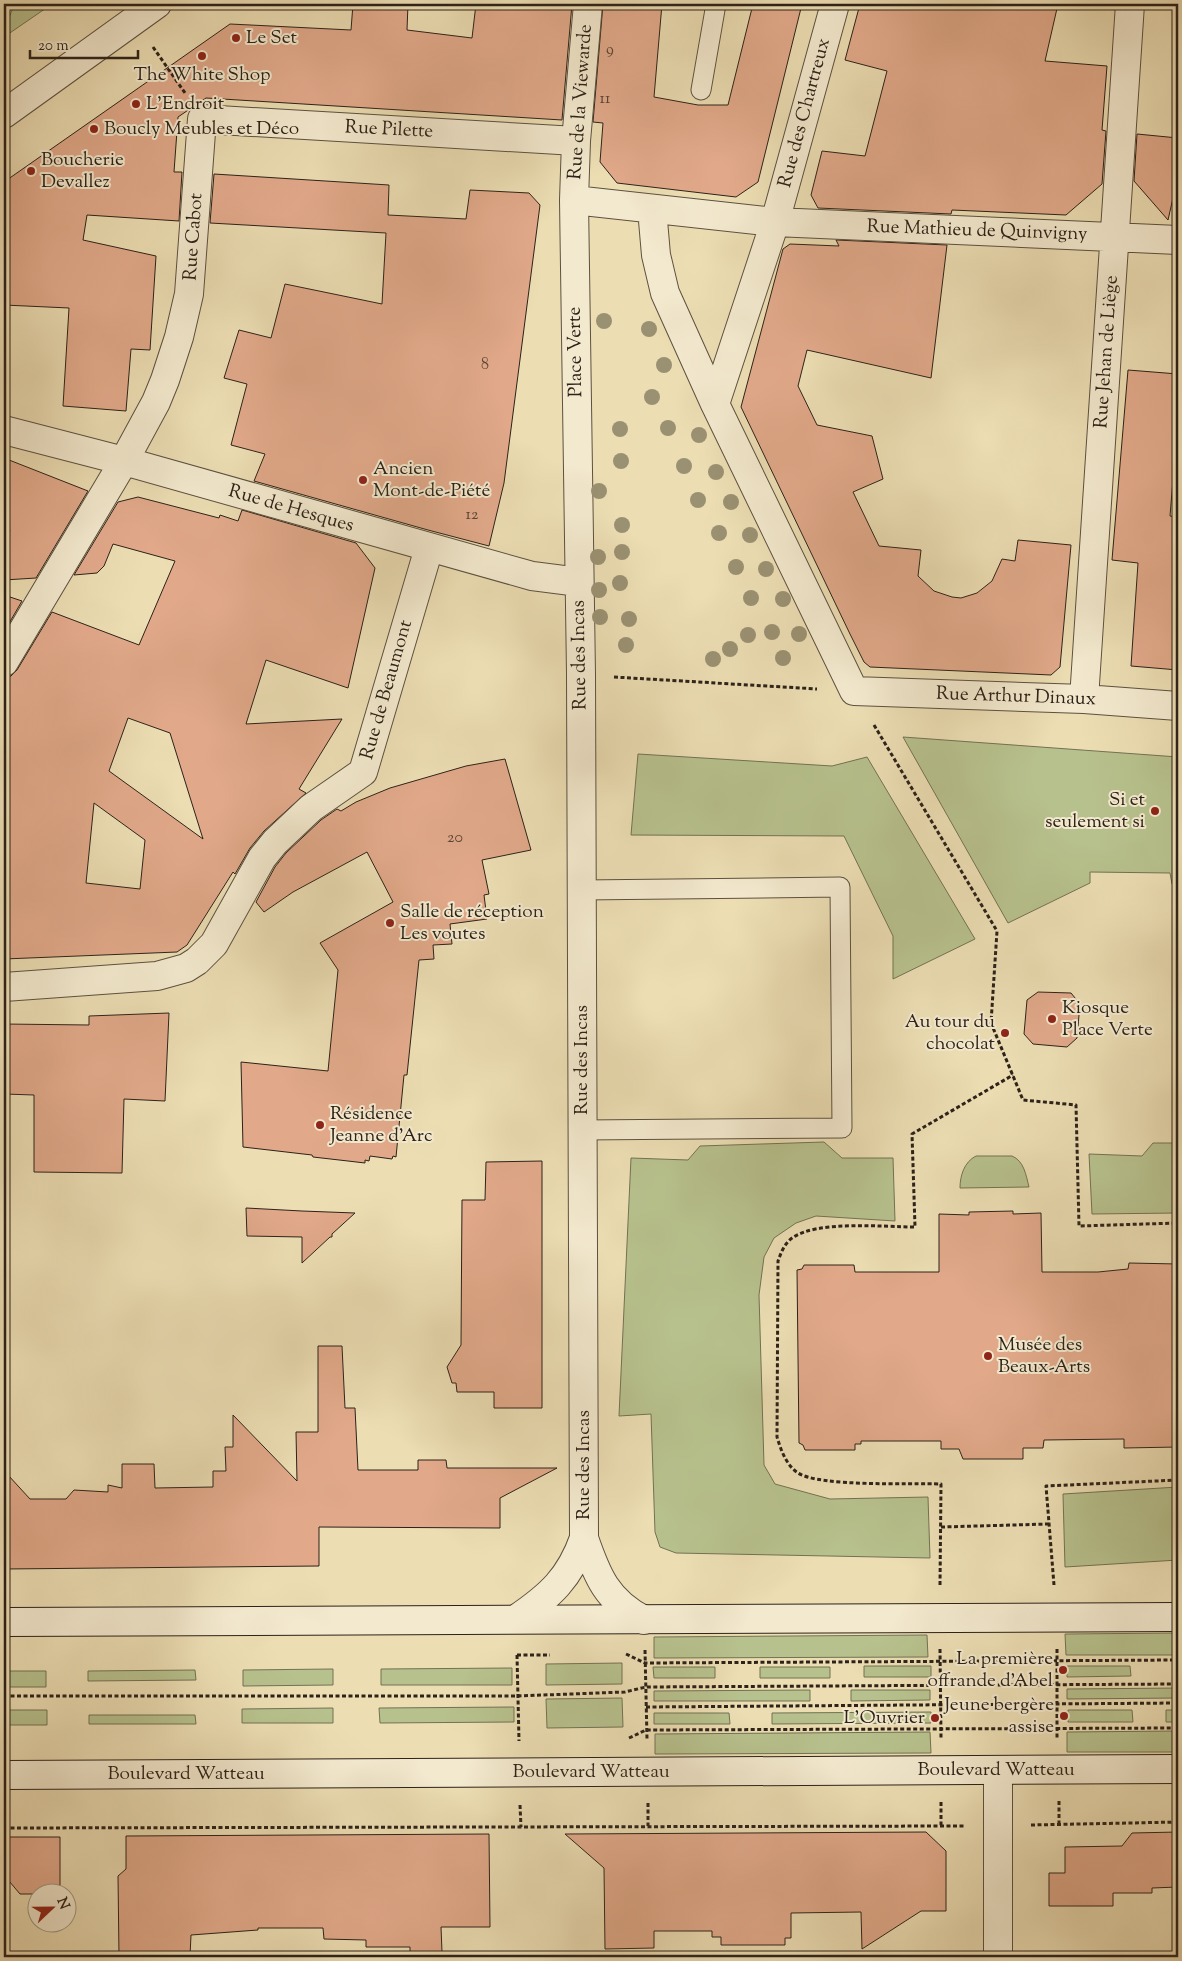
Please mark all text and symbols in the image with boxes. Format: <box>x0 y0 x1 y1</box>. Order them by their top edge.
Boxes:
street label: Rue de la Viewarde <box>562 23 600 181</box>
place label: Le Set <box>246 25 297 52</box>
scale bar <box>30 28 138 60</box>
marker: Le Set <box>230 32 242 44</box>
street label: Rue des Chartreux <box>772 35 838 191</box>
text: 20 m <box>38 36 69 57</box>
house number: 9 <box>606 39 614 62</box>
marker: The White Shop <box>196 50 208 62</box>
place label: The White Shop <box>133 62 271 89</box>
house number: 11 <box>600 88 611 111</box>
place label: L'Endroit <box>146 91 225 118</box>
marker: L'Endroit <box>130 98 142 110</box>
street label: Rue Pilette <box>344 114 434 146</box>
place label: Boucly Meubles et Déco <box>104 116 299 143</box>
marker: Boucly Meubles et Déco <box>88 123 100 135</box>
place label: Boucherie Devallez <box>41 147 124 196</box>
marker: Boucherie Devallez <box>25 165 37 177</box>
street label: Rue Cabot <box>177 192 211 282</box>
street label: Rue Mathieu de Quinvigny <box>866 214 1088 248</box>
street label: Rue Jehan de Liège <box>1088 274 1126 429</box>
street label: Place Verte <box>562 306 590 398</box>
house number: 8 <box>481 354 489 377</box>
place label: Ancien Mont-de-Piété <box>373 456 490 505</box>
marker: Ancien Mont-de-Piété <box>357 474 369 486</box>
street label: Rue de Hesques <box>225 478 357 540</box>
house number: 12 <box>466 504 479 527</box>
street label: Rue des Incas <box>566 600 594 710</box>
street label: Rue de Beaumont <box>354 617 420 763</box>
street label: Rue Arthur Dinaux <box>935 681 1097 713</box>
place label: Si et seulement si <box>1045 787 1145 836</box>
marker: Si et seulement si <box>1149 805 1161 817</box>
house number: 20 <box>447 827 463 850</box>
place label: Salle de réception Les voutes <box>400 899 544 948</box>
marker: Salle de réception Les voutes <box>384 917 396 929</box>
place label: Kiosque Place Verte <box>1062 995 1153 1044</box>
street label: Rue des Incas <box>569 1005 596 1115</box>
place label: Au tour du chocolat <box>905 1009 995 1058</box>
marker: Kiosque Place Verte <box>1046 1013 1058 1025</box>
marker: Au tour du chocolat <box>999 1027 1011 1039</box>
place label: Résidence Jeanne d'Arc <box>329 1101 433 1150</box>
marker: Résidence Jeanne d'Arc <box>314 1119 326 1131</box>
place label: Musée des Beaux-Arts <box>998 1332 1090 1381</box>
marker: Musée des Beaux-Arts <box>982 1350 994 1362</box>
street label: Rue des Incas <box>571 1410 598 1520</box>
place label: La première offrande d'Abel <box>928 1646 1053 1695</box>
marker: La première offrande d'Abel <box>1057 1664 1069 1676</box>
place label: Jeune bergère assise <box>943 1692 1054 1741</box>
place label: L'Ouvrier <box>844 1705 925 1732</box>
marker: Jeune bergère assise <box>1058 1710 1070 1722</box>
marker: L'Ouvrier <box>929 1712 941 1724</box>
street label: Boulevard Watteau <box>917 1757 1075 1784</box>
street label: Boulevard Watteau <box>512 1759 670 1786</box>
street label: Boulevard Watteau <box>107 1761 265 1788</box>
north arrow <box>28 1884 78 1934</box>
text: N <box>51 1895 74 1913</box>

